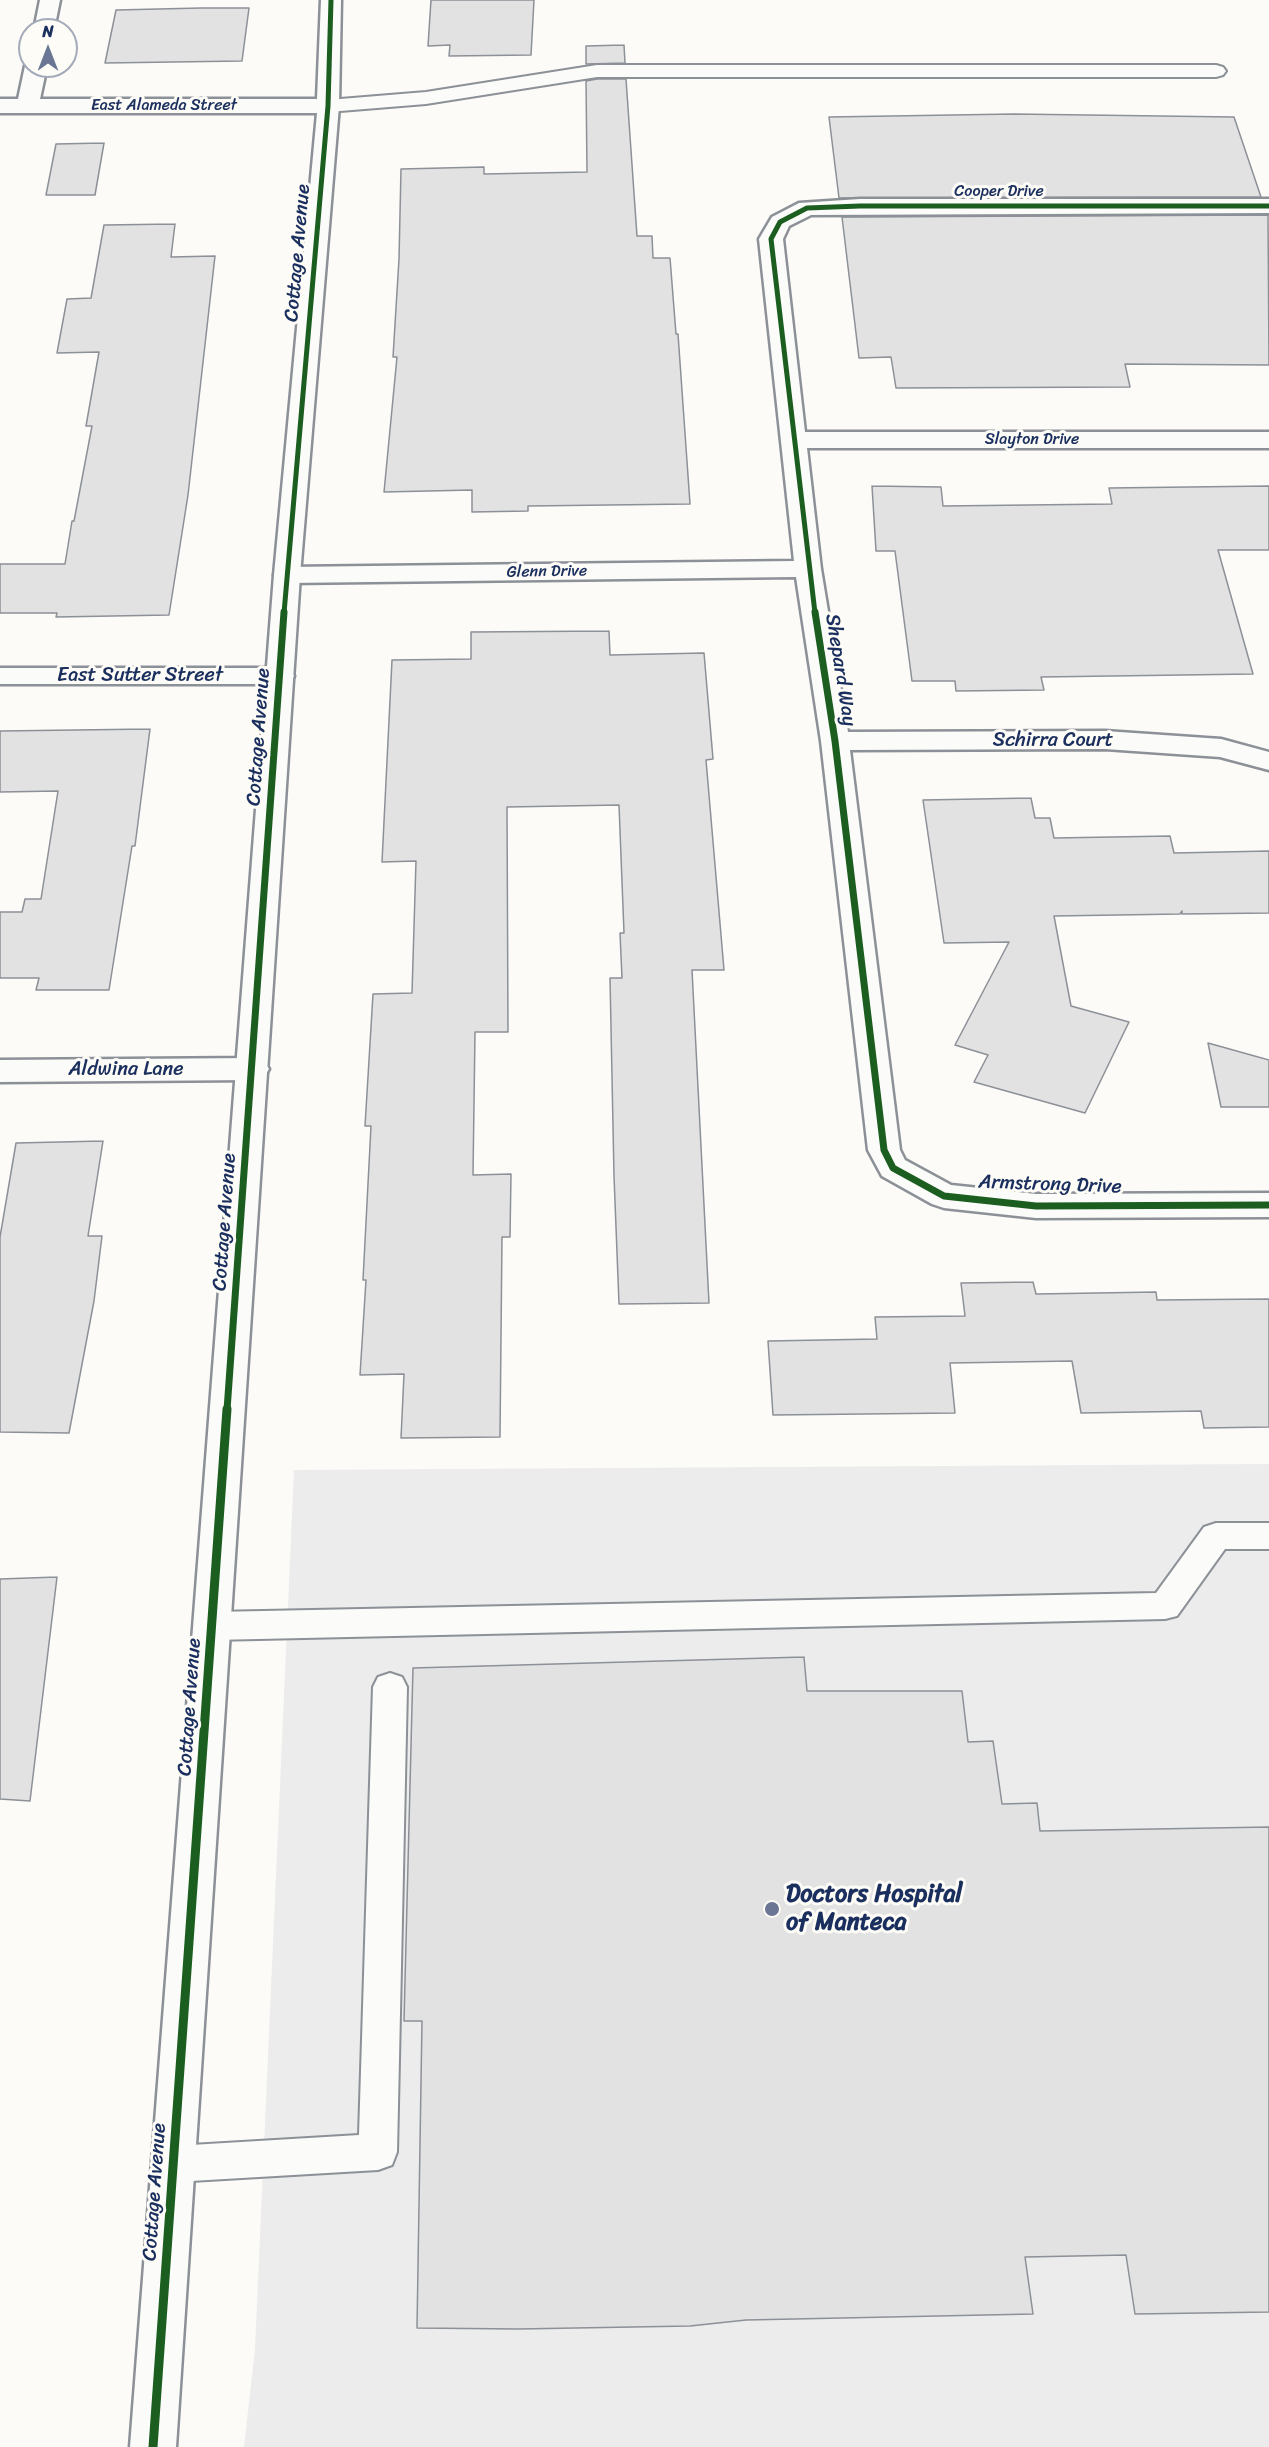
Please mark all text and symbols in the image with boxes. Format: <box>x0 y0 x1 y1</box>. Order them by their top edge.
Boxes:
text: N <box>42 17 54 46</box>
north arrow <box>18 18 78 78</box>
street label: East Alameda Street <box>91 96 237 116</box>
street label: Cooper Drive <box>954 182 1044 202</box>
street label: Cottage Avenue <box>280 183 316 323</box>
street label: Slayton Drive <box>985 430 1079 450</box>
street label: Glenn Drive <box>507 562 587 582</box>
street label: Shepard Way <box>819 612 861 728</box>
street label: East Sutter Street <box>57 664 223 688</box>
street label: Cottage Avenue <box>242 667 276 807</box>
street label: Schirra Court <box>993 729 1113 753</box>
street label: Aldwina Lane <box>68 1058 184 1082</box>
street label: Cottage Avenue <box>208 1152 242 1292</box>
street label: Armstrong Drive <box>978 1171 1122 1199</box>
street label: Cottage Avenue <box>173 1637 207 1777</box>
place label: Doctors Hospital of Manteca <box>786 1881 962 1937</box>
marker: Doctors Hospital of Manteca <box>763 1900 781 1918</box>
street label: Cottage Avenue <box>138 2122 172 2262</box>

